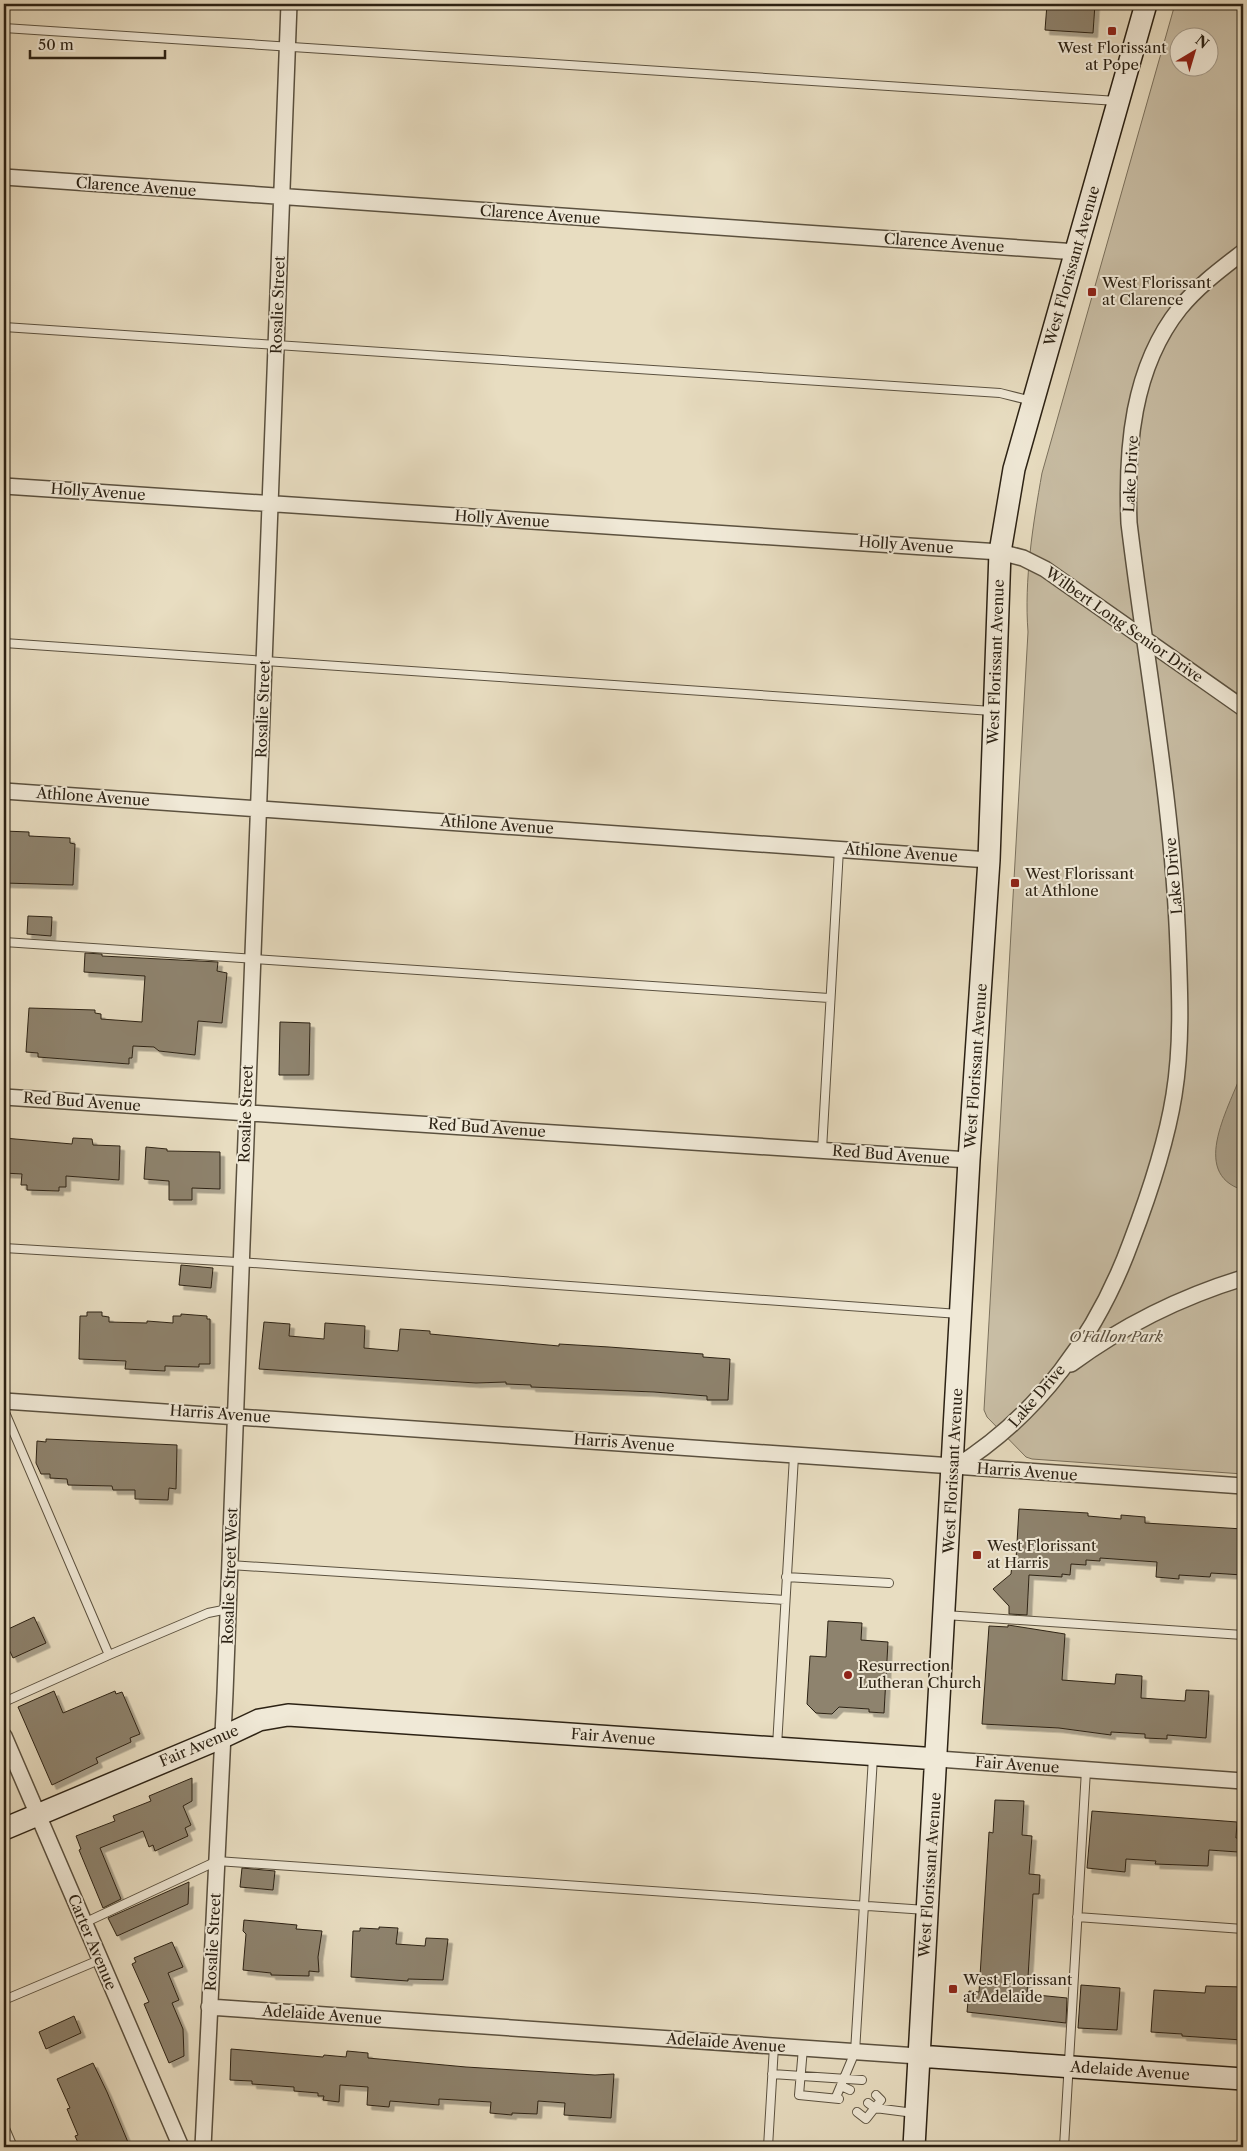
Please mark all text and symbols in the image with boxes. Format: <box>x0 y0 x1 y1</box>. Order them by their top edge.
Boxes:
marker: West Florissant at Pope <box>1106 25 1118 37</box>
scale bar <box>30 28 165 60</box>
north arrow <box>1170 28 1220 78</box>
text: N <box>1192 31 1212 53</box>
text: 50 m <box>38 35 74 54</box>
place label: West Florissant at Pope <box>1056 38 1167 74</box>
street label: Clarence Avenue <box>75 173 197 200</box>
street label: West Florissant Avenue <box>1039 183 1104 349</box>
street label: Clarence Avenue <box>479 201 601 228</box>
street label: Clarence Avenue <box>883 229 1005 256</box>
street label: Rosalie Street <box>266 255 289 354</box>
place label: West Florissant at Clarence <box>1101 273 1212 309</box>
marker: West Florissant at Clarence <box>1086 286 1098 298</box>
street label: Lake Drive <box>1119 435 1142 513</box>
street label: Holly Avenue <box>50 479 146 504</box>
street label: Holly Avenue <box>454 506 550 531</box>
street label: Holly Avenue <box>858 532 954 557</box>
street label: Wilbert Long Senior Drive <box>1041 562 1207 686</box>
street label: West Florissant Avenue <box>983 579 1008 746</box>
street label: Rosalie Street <box>251 659 274 758</box>
street label: Athlone Avenue <box>35 783 150 810</box>
street label: Athlone Avenue <box>439 811 554 838</box>
street label: Lake Drive <box>1161 837 1186 915</box>
street label: Athlone Avenue <box>843 839 958 866</box>
place label: West Florissant at Athlone <box>1024 864 1135 900</box>
marker: West Florissant at Athlone <box>1009 877 1021 889</box>
street label: West Florissant Avenue <box>960 983 991 1150</box>
street label: Rosalie Street <box>234 1064 257 1163</box>
street label: Red Bud Avenue <box>23 1088 142 1115</box>
street label: Red Bud Avenue <box>428 1114 547 1141</box>
street label: Red Bud Avenue <box>832 1141 951 1168</box>
park label: O'Fallon Park <box>1069 1327 1163 1346</box>
street label: Lake Drive <box>1004 1360 1069 1431</box>
street label: West Florissant Avenue <box>939 1388 966 1555</box>
street label: Harris Avenue <box>169 1400 271 1427</box>
street label: Harris Avenue <box>573 1429 675 1456</box>
street label: Harris Avenue <box>976 1458 1078 1485</box>
street label: Rosalie Street West <box>218 1506 241 1645</box>
place label: West Florissant at Harris <box>986 1536 1097 1572</box>
marker: West Florissant at Harris <box>971 1549 983 1561</box>
place label: Resurrection Lutheran Church <box>858 1656 982 1692</box>
marker: Resurrection Lutheran Church <box>842 1669 854 1681</box>
street label: Fair Avenue <box>156 1720 241 1771</box>
street label: Fair Avenue <box>570 1724 656 1749</box>
street label: Fair Avenue <box>974 1752 1060 1777</box>
street label: West Florissant Avenue <box>914 1792 945 1959</box>
street label: Carter Avenue <box>64 1891 121 1993</box>
street label: Rosalie Street <box>200 1892 225 1992</box>
place label: West Florissant at Adelaide <box>962 1970 1073 2006</box>
marker: West Florissant at Adelaide <box>947 1983 959 1995</box>
street label: Adelaide Avenue <box>261 2001 382 2028</box>
street label: Adelaide Avenue <box>665 2029 786 2056</box>
street label: Adelaide Avenue <box>1069 2057 1190 2084</box>

